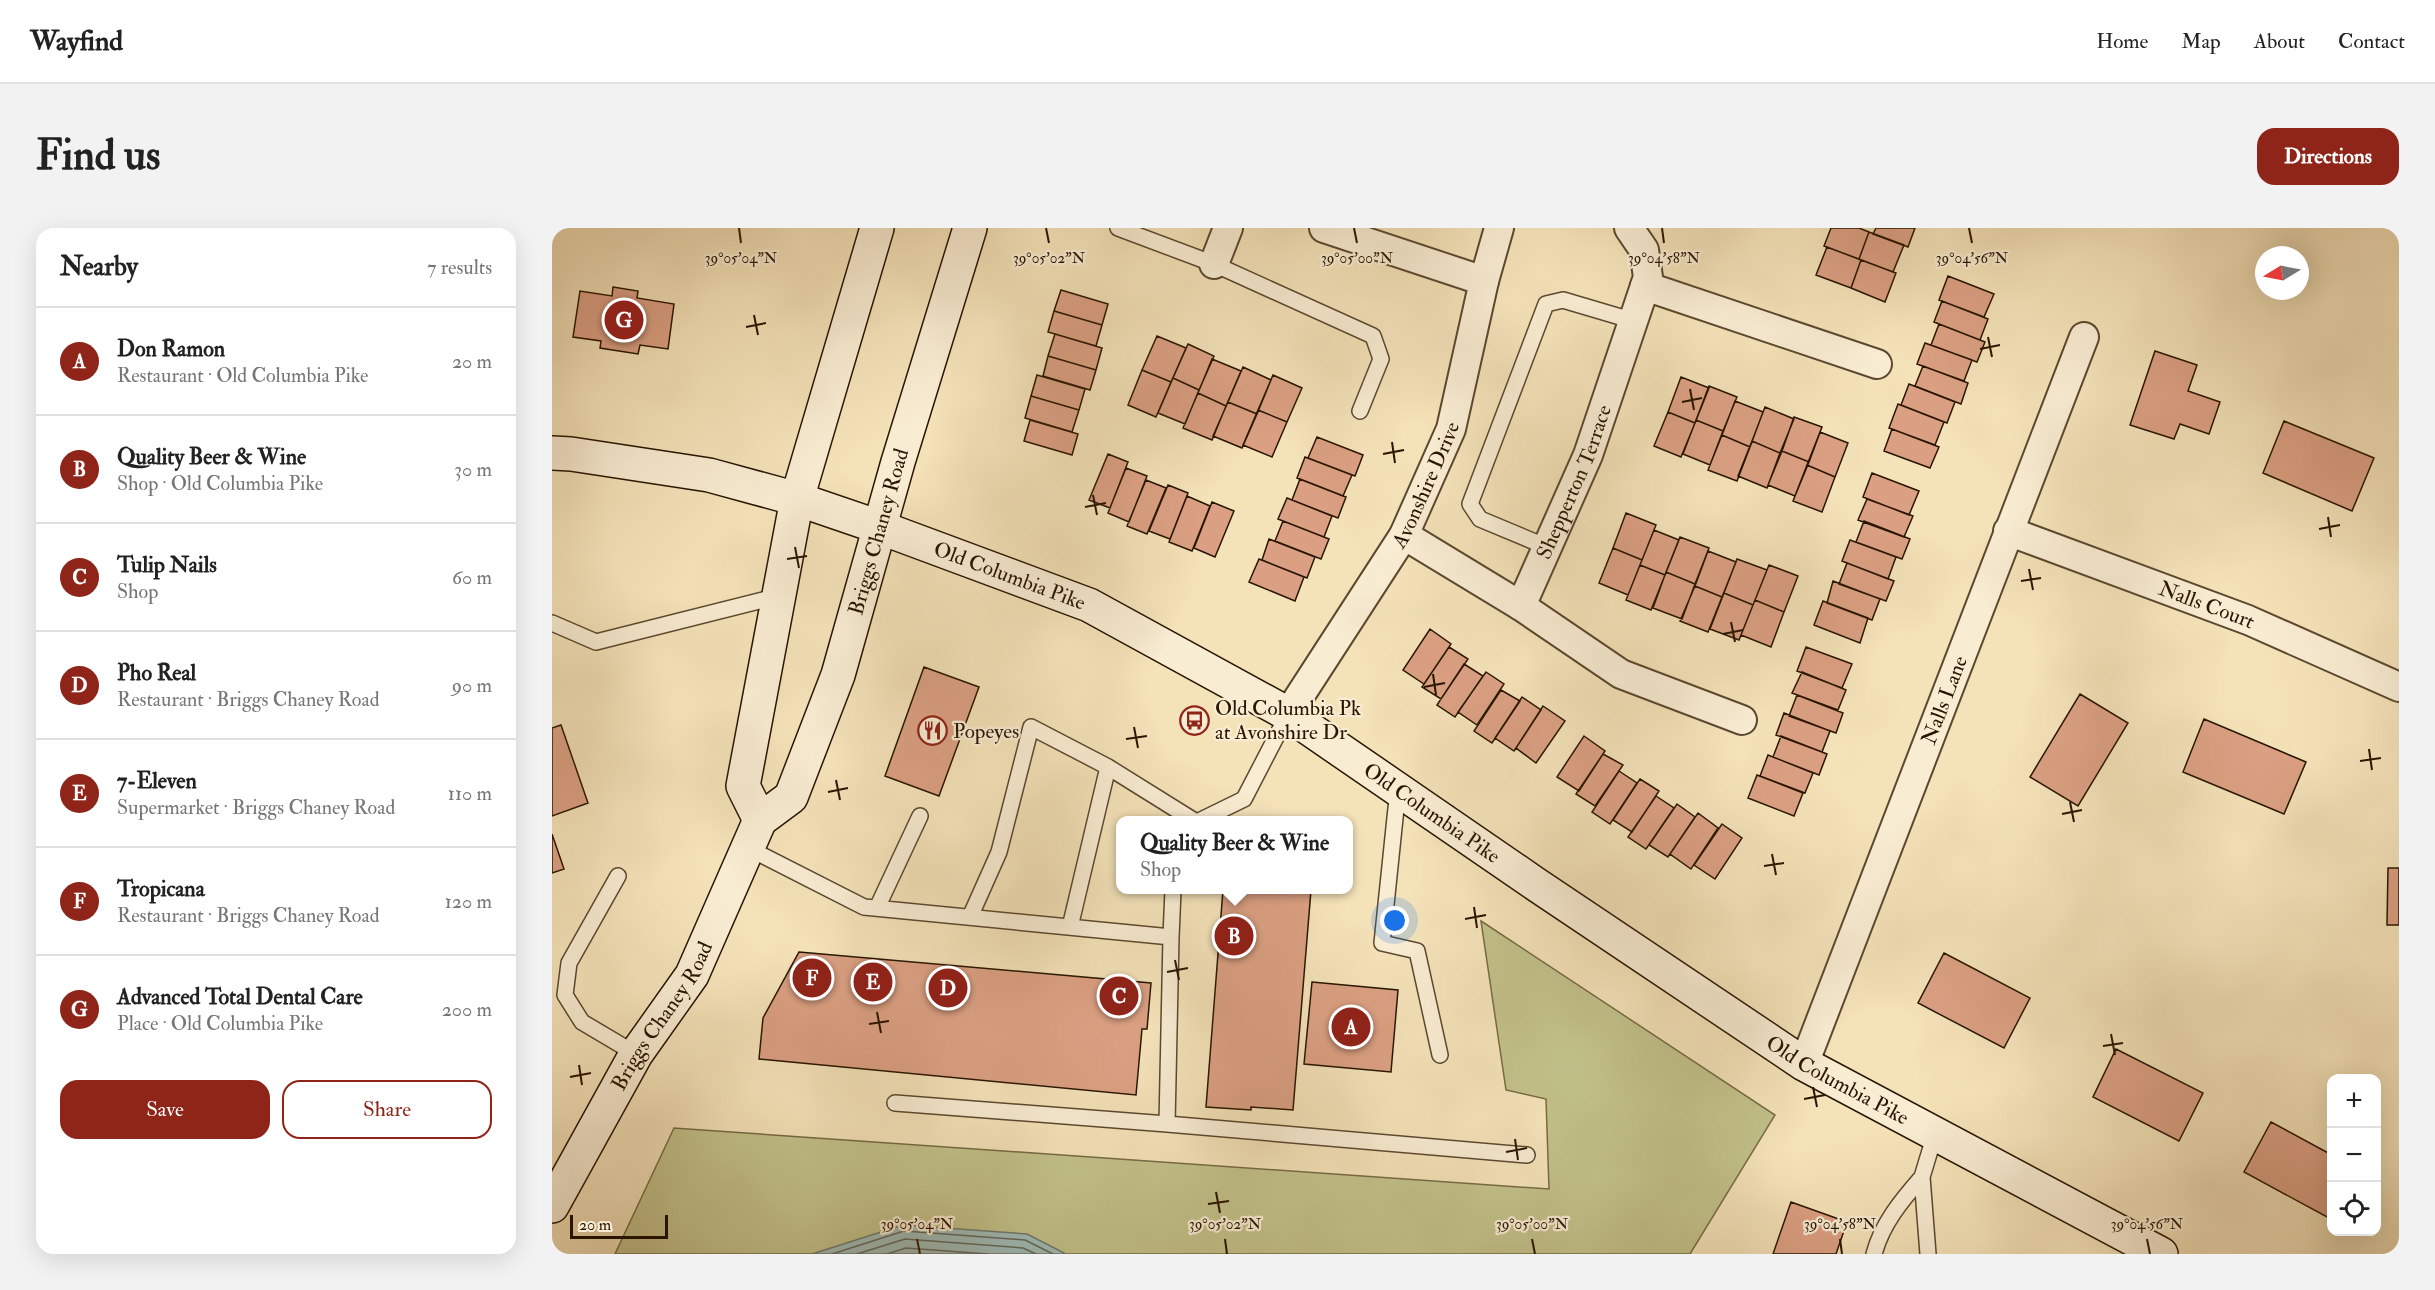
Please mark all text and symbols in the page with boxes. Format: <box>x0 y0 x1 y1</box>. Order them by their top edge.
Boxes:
text: Wayfind <box>30 24 123 59</box>
text: Home <box>2096 28 2148 55</box>
text: Map <box>2181 28 2221 55</box>
text: About <box>2254 28 2305 55</box>
text: Contact <box>2338 28 2405 55</box>
button: Directions <box>2257 128 2399 185</box>
text: Find us <box>36 130 160 182</box>
north arrow <box>2255 246 2309 300</box>
text: 39°05'04"N <box>705 249 778 268</box>
text: 39°05'02"N <box>1013 249 1086 268</box>
text: 39°05'00"N <box>1321 249 1394 268</box>
text: 39°04'58"N <box>1628 249 1701 268</box>
text: 39°04'56"N <box>1936 249 2009 268</box>
text: Nearby <box>60 251 138 283</box>
text: 7 results <box>427 255 492 280</box>
pin: G <box>604 298 644 343</box>
text: Don Ramon <box>117 335 225 363</box>
text: A <box>73 349 86 374</box>
text: 20 m <box>452 349 492 374</box>
text: Restaurant · Old Columbia Pike <box>117 363 368 388</box>
street label: Shepperton Terrace <box>1530 401 1618 564</box>
street label: Avonshire Drive <box>1385 420 1466 554</box>
text: Quality Beer & Wine <box>117 443 306 471</box>
street label: Briggs Chaney Road <box>843 445 916 618</box>
text: B <box>73 457 86 482</box>
text: 30 m <box>454 457 492 482</box>
text: Shop · Old Columbia Pike <box>117 471 323 496</box>
street label: Old Columbia Pike <box>930 536 1090 617</box>
text: Tulip Nails <box>117 551 217 579</box>
text: C <box>72 565 87 590</box>
text: 60 m <box>452 565 492 590</box>
street label: Nalls Court <box>2155 575 2259 635</box>
text: Shop <box>117 579 158 604</box>
street label: Nalls Lane <box>1915 652 1974 748</box>
text: Pho Real <box>117 659 196 687</box>
text: D <box>71 673 88 698</box>
text: 90 m <box>452 673 492 698</box>
text: Restaurant · Briggs Chaney Road <box>117 687 380 712</box>
place label: Old Columbia Pk at Avonshire Dr <box>1215 695 1361 746</box>
bus stop icon: Old Columbia Pk at Avonshire Dr <box>1178 704 1210 736</box>
restaurant icon: Popeyes <box>916 715 948 747</box>
place label: Popeyes <box>953 718 1019 745</box>
street label: Old Columbia Pike <box>1358 757 1505 870</box>
text: 7-Eleven <box>117 767 197 795</box>
text: E <box>72 781 87 806</box>
text: 110 m <box>448 781 492 806</box>
text: Supermarket · Briggs Chaney Road <box>117 795 395 820</box>
popup <box>1116 816 1353 894</box>
text: Quality Beer & Wine <box>1140 829 1329 857</box>
text: Shop <box>1140 857 1181 882</box>
text: Tropicana <box>117 875 205 903</box>
text: F <box>73 889 86 914</box>
text: 120 m <box>445 889 492 914</box>
text: Restaurant · Briggs Chaney Road <box>117 903 380 928</box>
your location <box>1380 906 1409 935</box>
pin: B <box>1214 914 1254 958</box>
street label: Briggs Chaney Road <box>606 937 719 1095</box>
pin: F <box>792 956 832 1000</box>
pin: E <box>854 960 892 1005</box>
pin: D <box>928 966 968 1011</box>
pin: C <box>1100 974 1138 1018</box>
text: Advanced Total Dental Care <box>117 983 363 1011</box>
text: G <box>71 997 88 1022</box>
text: 200 m <box>442 997 492 1022</box>
pin: A <box>1332 1004 1370 1050</box>
text: Place · Old Columbia Pike <box>117 1011 323 1036</box>
street label: Old Columbia Pike <box>1761 1029 1914 1131</box>
map controls <box>2327 1074 2381 1236</box>
button: + <box>2327 1074 2381 1128</box>
button: Save <box>60 1080 270 1139</box>
button: Share <box>282 1080 492 1139</box>
button: − <box>2327 1128 2381 1182</box>
button: locate <box>2327 1182 2381 1236</box>
scale bar <box>570 1212 668 1240</box>
text: 20 m <box>579 1215 611 1235</box>
text: 39°05'04"N <box>881 1215 954 1234</box>
text: 39°05'02"N <box>1189 1215 1262 1234</box>
text: 39°05'00"N <box>1496 1215 1569 1234</box>
text: 39°04'58"N <box>1804 1215 1877 1234</box>
text: 39°04'56"N <box>2111 1215 2184 1234</box>

